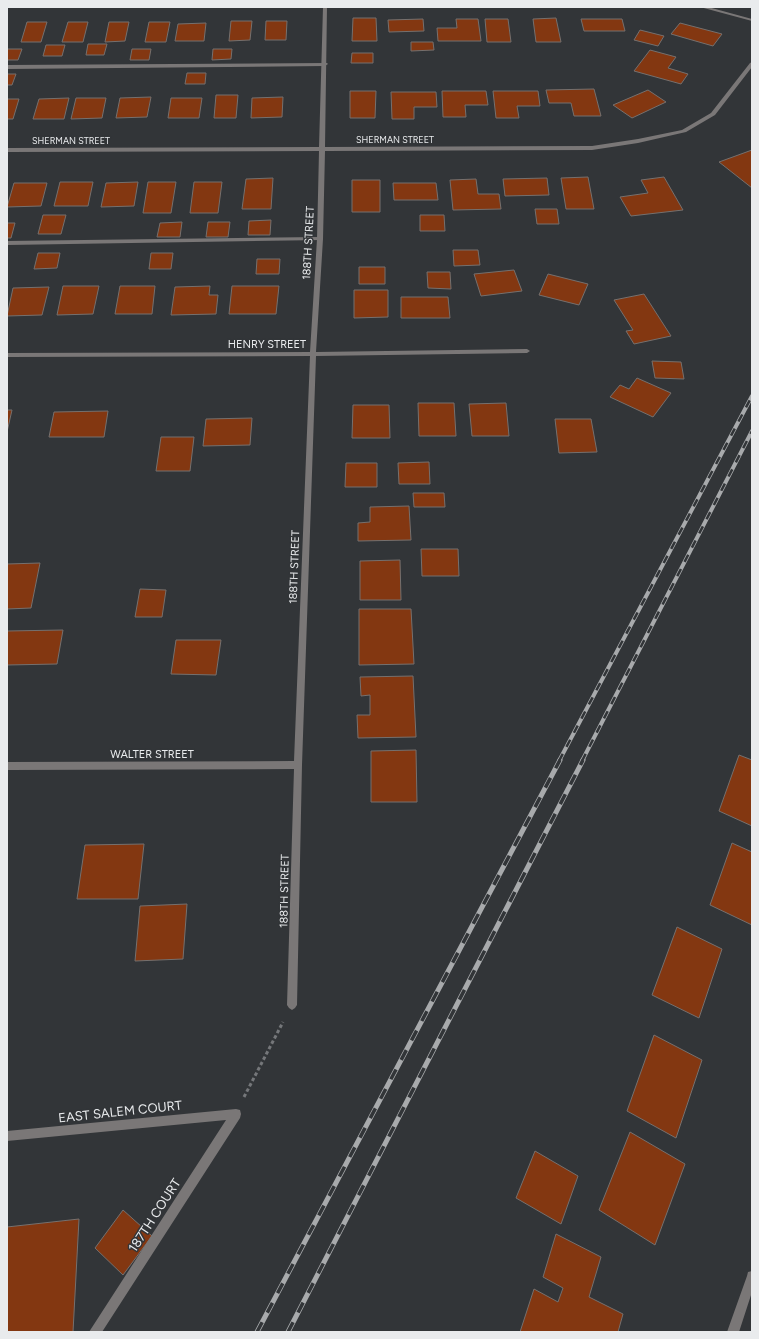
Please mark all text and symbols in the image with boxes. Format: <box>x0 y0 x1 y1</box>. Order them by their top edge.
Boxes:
street label: SHERMAN STREET <box>356 134 434 145</box>
street label: SHERMAN STREET <box>32 135 110 146</box>
street label: 188TH STREET <box>300 206 317 280</box>
street label: HENRY STREET <box>228 338 306 351</box>
street label: 188TH STREET <box>287 530 302 604</box>
street label: WALTER STREET <box>110 748 194 761</box>
street label: 188TH STREET <box>277 854 292 928</box>
street label: EAST SALEM COURT <box>57 1097 183 1125</box>
street label: 187TH COURT <box>125 1175 184 1255</box>

